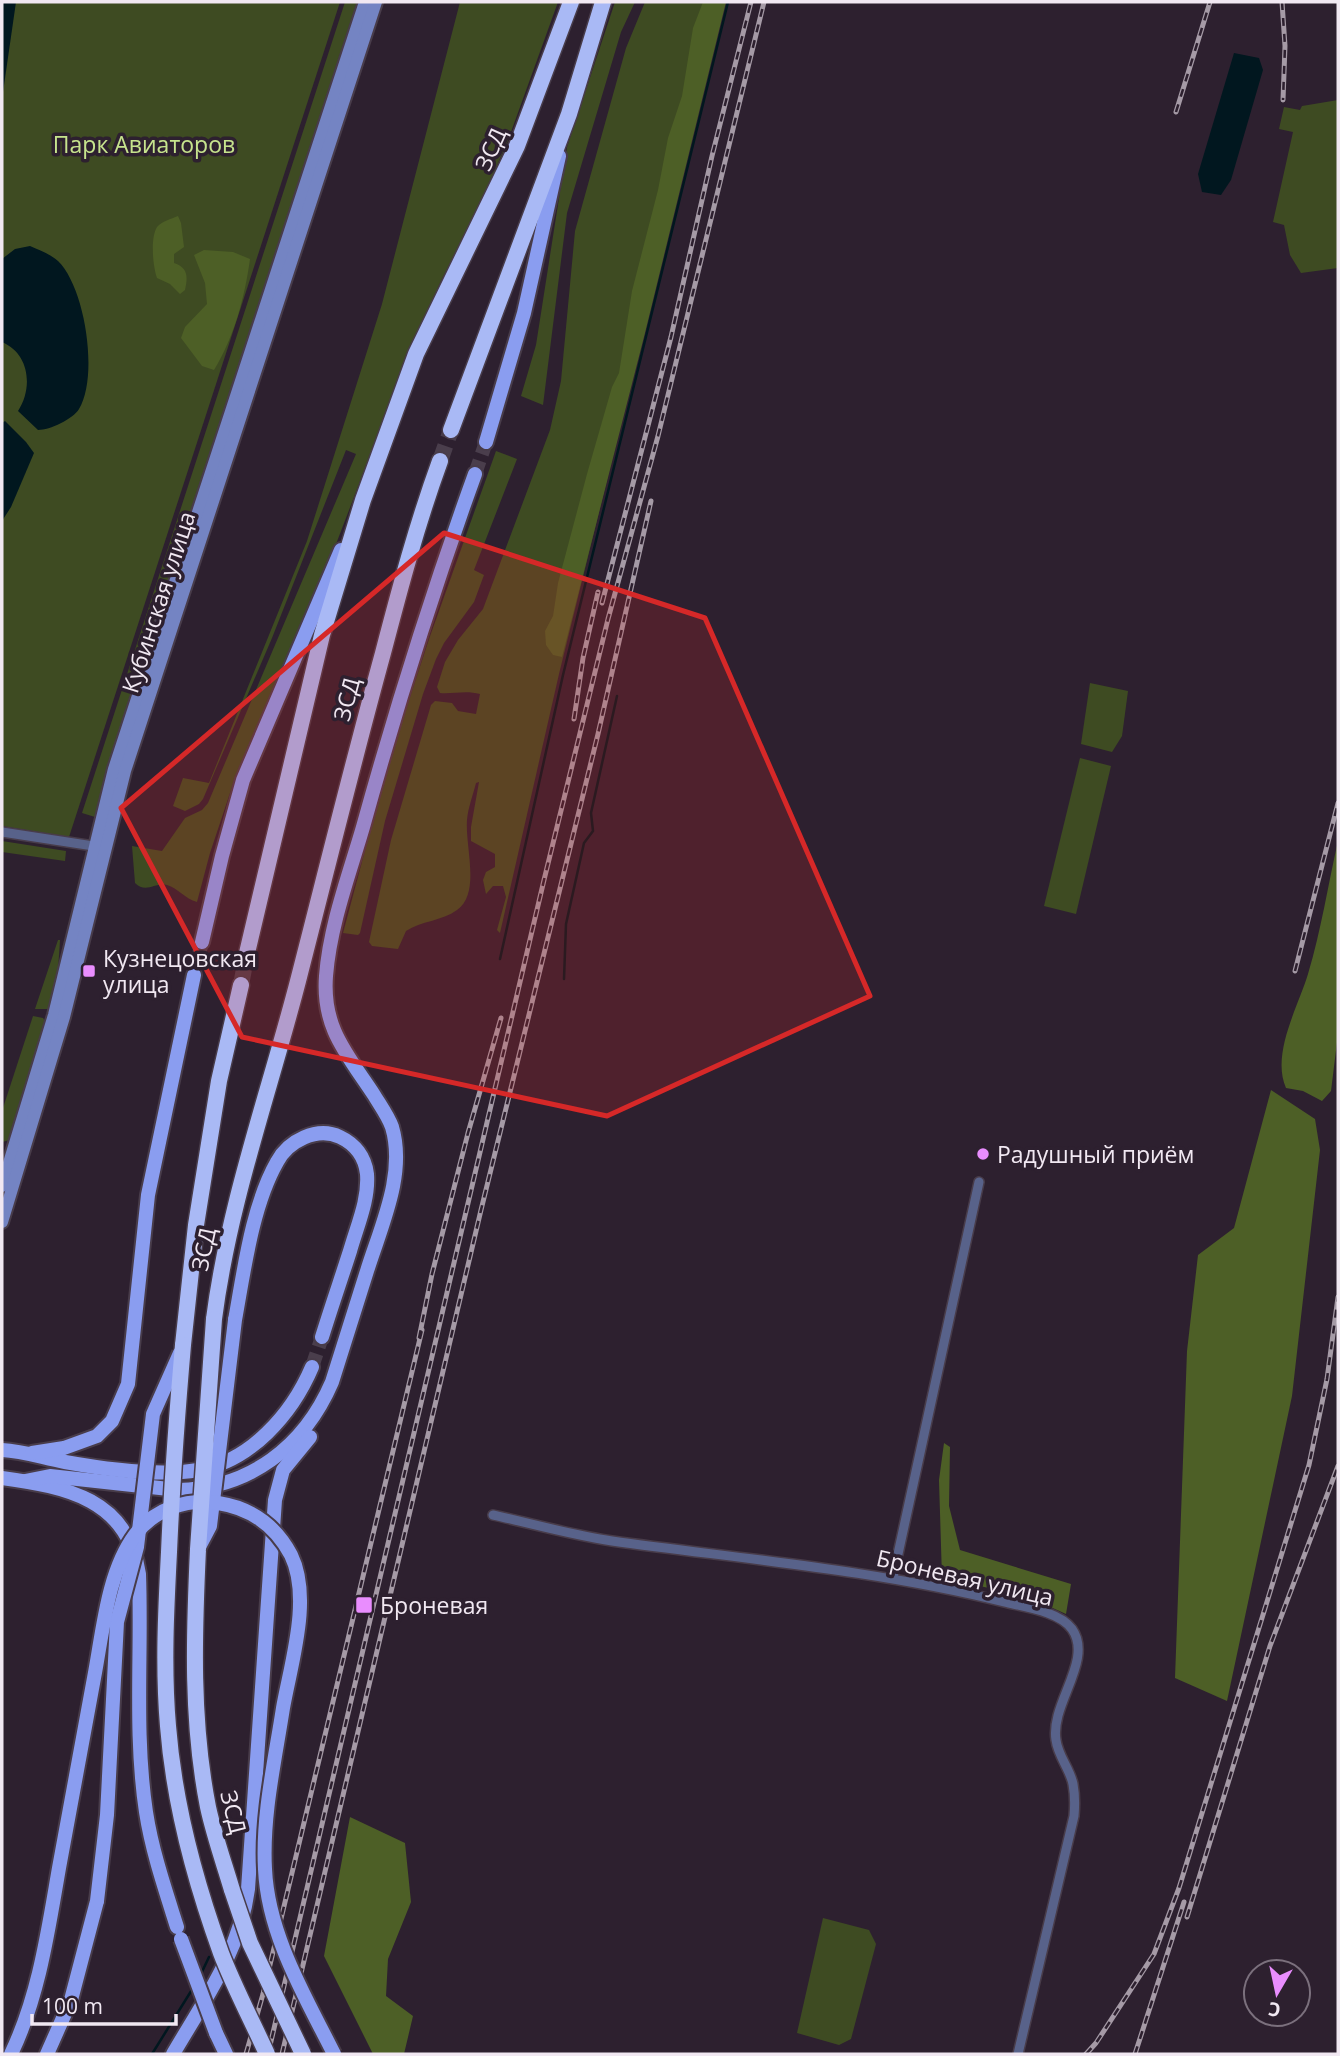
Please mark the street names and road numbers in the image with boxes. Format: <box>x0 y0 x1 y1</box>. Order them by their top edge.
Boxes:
street label: ЗСД <box>467 122 514 175</box>
street label: Кубинская улица <box>114 507 202 697</box>
street label: ЗСД <box>325 674 367 724</box>
street label: ЗСД <box>183 1224 223 1274</box>
street label: Броневая улица <box>873 1541 1057 1613</box>
street label: ЗСД <box>213 1787 255 1837</box>

